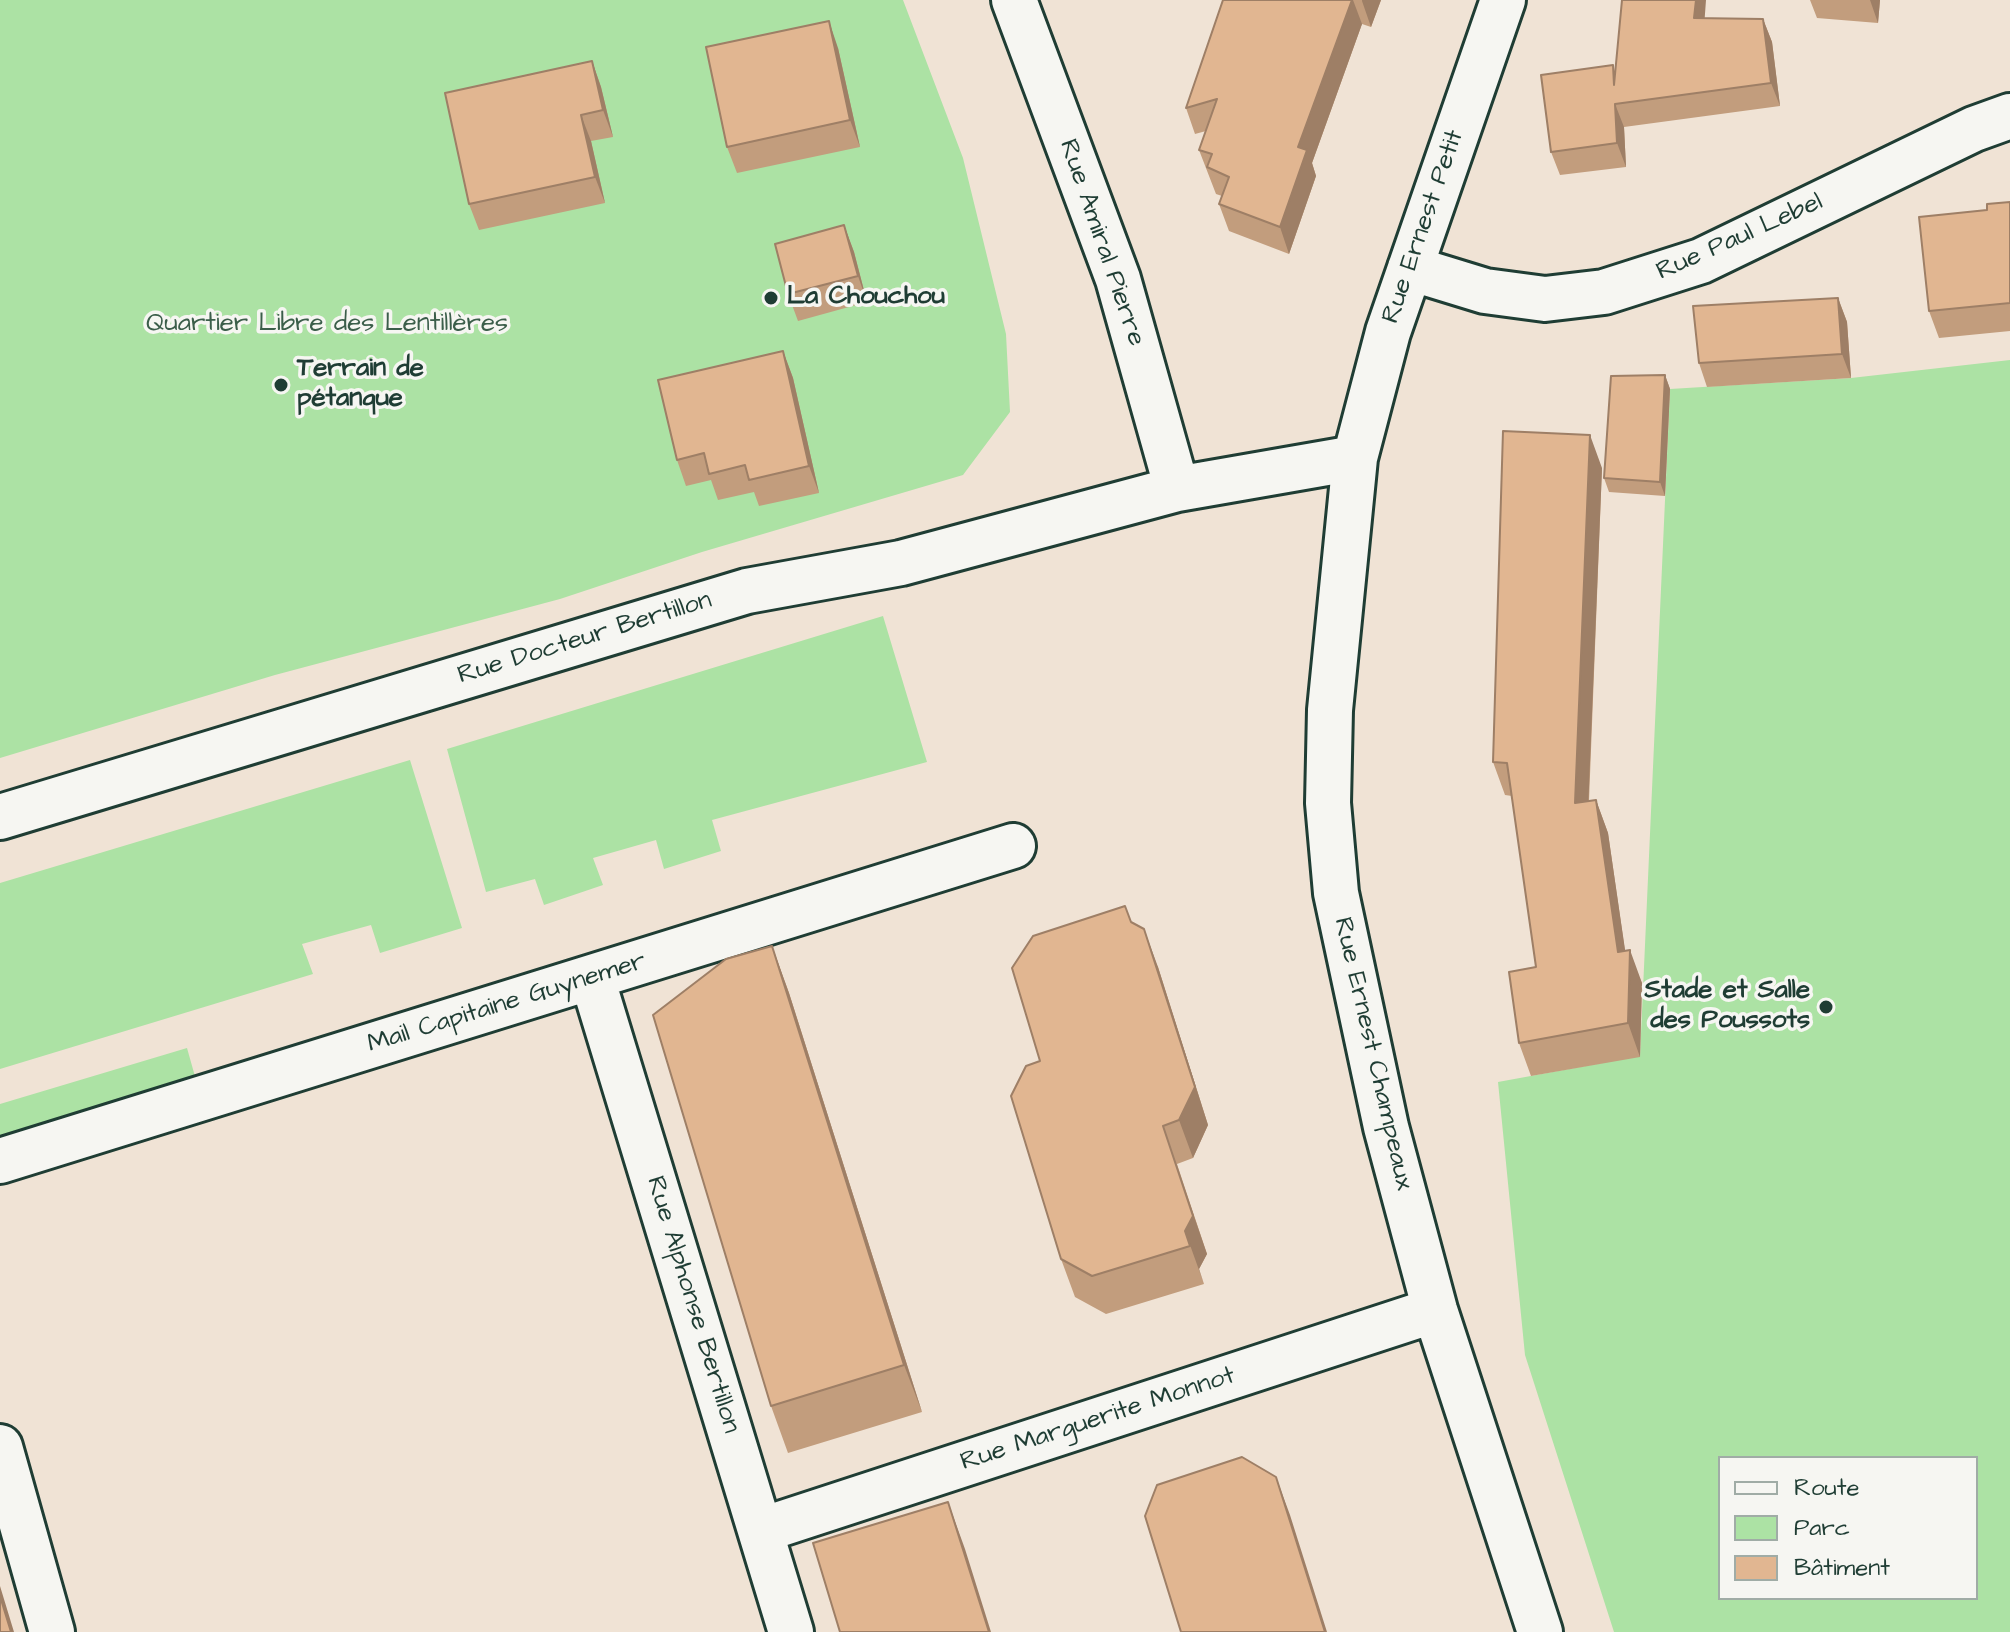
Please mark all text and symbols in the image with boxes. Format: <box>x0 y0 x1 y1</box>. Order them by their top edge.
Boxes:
street label: Rue Ernest Petit <box>1376 126 1472 328</box>
street label: Rue Amiral Pierre <box>1051 136 1151 350</box>
street label: Rue Paul Lebel <box>1652 187 1828 289</box>
place label: La Chouchou <box>787 282 945 314</box>
marker: La Chouchou <box>762 289 780 307</box>
park label: Quartier Libre des Lentillères <box>146 309 508 341</box>
place label: Terrain de pétanque <box>297 354 424 416</box>
marker: Terrain de pétanque <box>272 376 290 394</box>
street label: Rue Docteur Bertillon <box>454 586 716 692</box>
street label: Rue Ernest Champeaux <box>1325 915 1419 1193</box>
street label: Mail Capitaine Guynemer <box>364 947 650 1061</box>
place label: Stade et Salle des Poussots <box>1645 976 1810 1038</box>
marker: Stade et Salle des Poussots <box>1817 998 1835 1016</box>
street label: Rue Alphonse Bertillon <box>638 1173 746 1437</box>
street label: Rue Marguerite Monnot <box>957 1361 1239 1479</box>
legend <box>1718 1456 1978 1600</box>
text: Route <box>1794 1471 1859 1505</box>
text: Parc <box>1794 1511 1850 1545</box>
text: Bâtiment <box>1794 1551 1890 1585</box>

